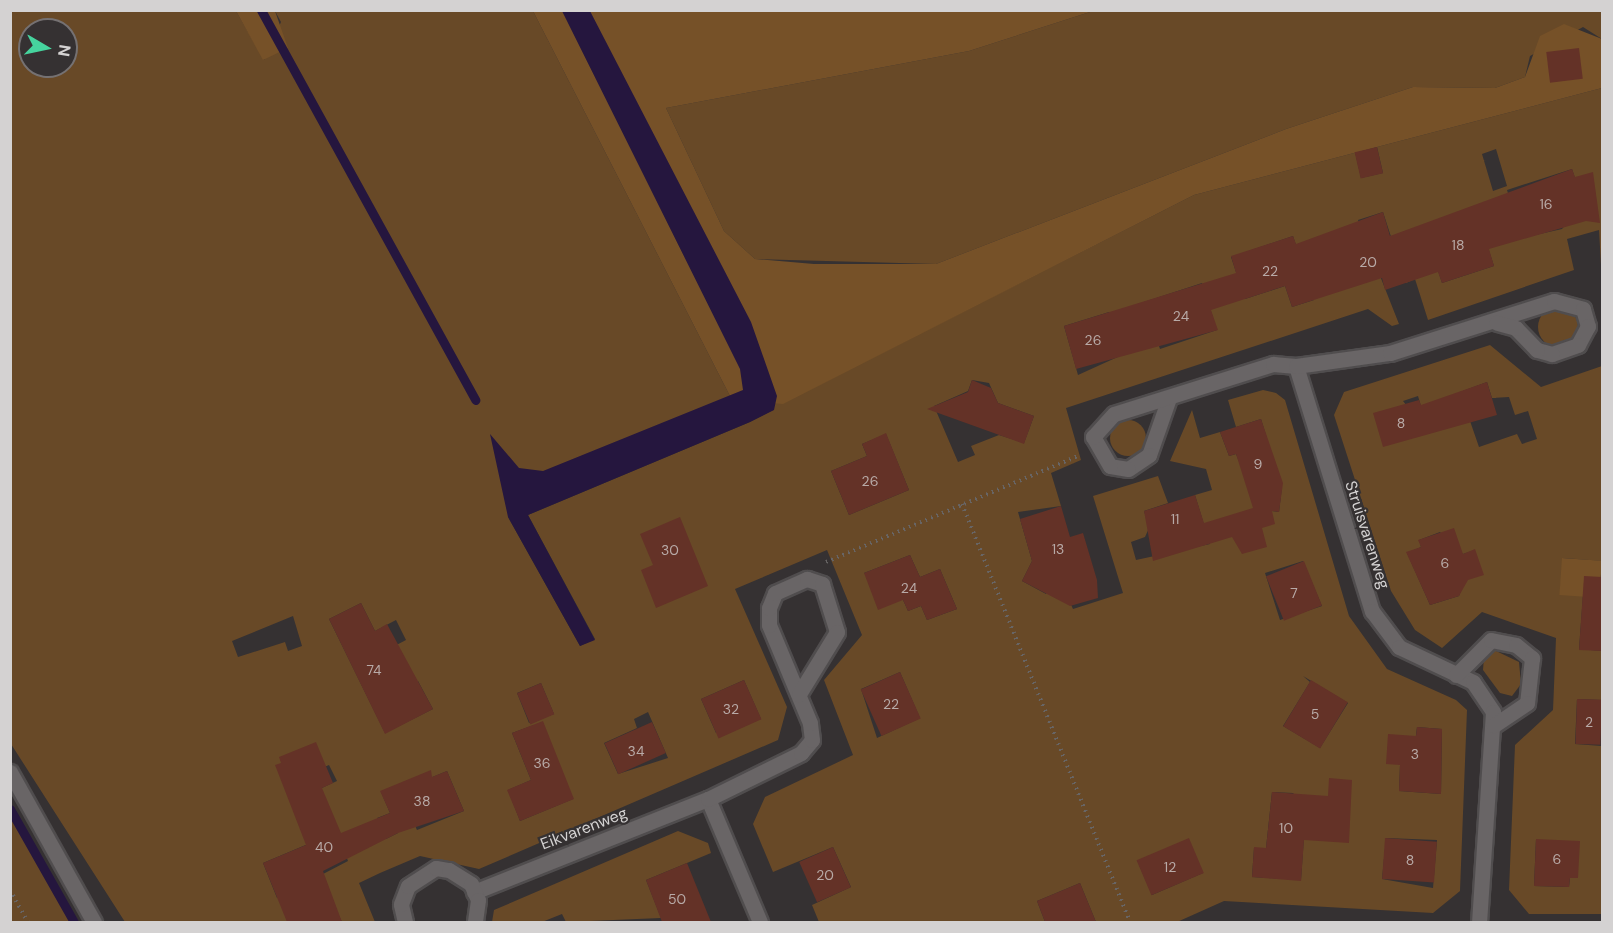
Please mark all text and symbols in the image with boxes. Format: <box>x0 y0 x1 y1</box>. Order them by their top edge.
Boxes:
north arrow <box>18 18 78 78</box>
text: N <box>53 43 76 58</box>
house number: 16 <box>1539 196 1553 212</box>
house number: 18 <box>1452 237 1464 253</box>
house number: 20 <box>1359 254 1377 270</box>
house number: 22 <box>1262 263 1278 279</box>
house number: 24 <box>1173 308 1189 324</box>
house number: 26 <box>1085 332 1101 348</box>
house number: 8 <box>1397 415 1405 431</box>
house number: 9 <box>1254 456 1262 472</box>
house number: 26 <box>862 473 878 489</box>
street label: Struisvarenweg <box>1340 479 1394 591</box>
house number: 11 <box>1171 511 1179 527</box>
house number: 13 <box>1052 541 1064 557</box>
house number: 30 <box>661 542 679 558</box>
house number: 6 <box>1441 555 1449 571</box>
house number: 24 <box>901 580 917 596</box>
house number: 7 <box>1290 585 1298 601</box>
house number: 74 <box>366 662 382 678</box>
house number: 22 <box>883 696 899 712</box>
house number: 32 <box>723 701 739 717</box>
house number: 5 <box>1311 706 1319 722</box>
house number: 2 <box>1585 714 1593 730</box>
house number: 34 <box>628 743 644 759</box>
house number: 3 <box>1411 746 1419 762</box>
house number: 36 <box>533 755 551 771</box>
house number: 38 <box>414 793 430 809</box>
street label: Eikvarenweg <box>538 804 630 854</box>
house number: 10 <box>1279 820 1293 836</box>
house number: 40 <box>315 839 333 855</box>
house number: 6 <box>1553 851 1561 867</box>
house number: 8 <box>1406 852 1414 868</box>
house number: 12 <box>1164 859 1176 875</box>
house number: 20 <box>816 867 834 883</box>
house number: 50 <box>668 891 686 907</box>

